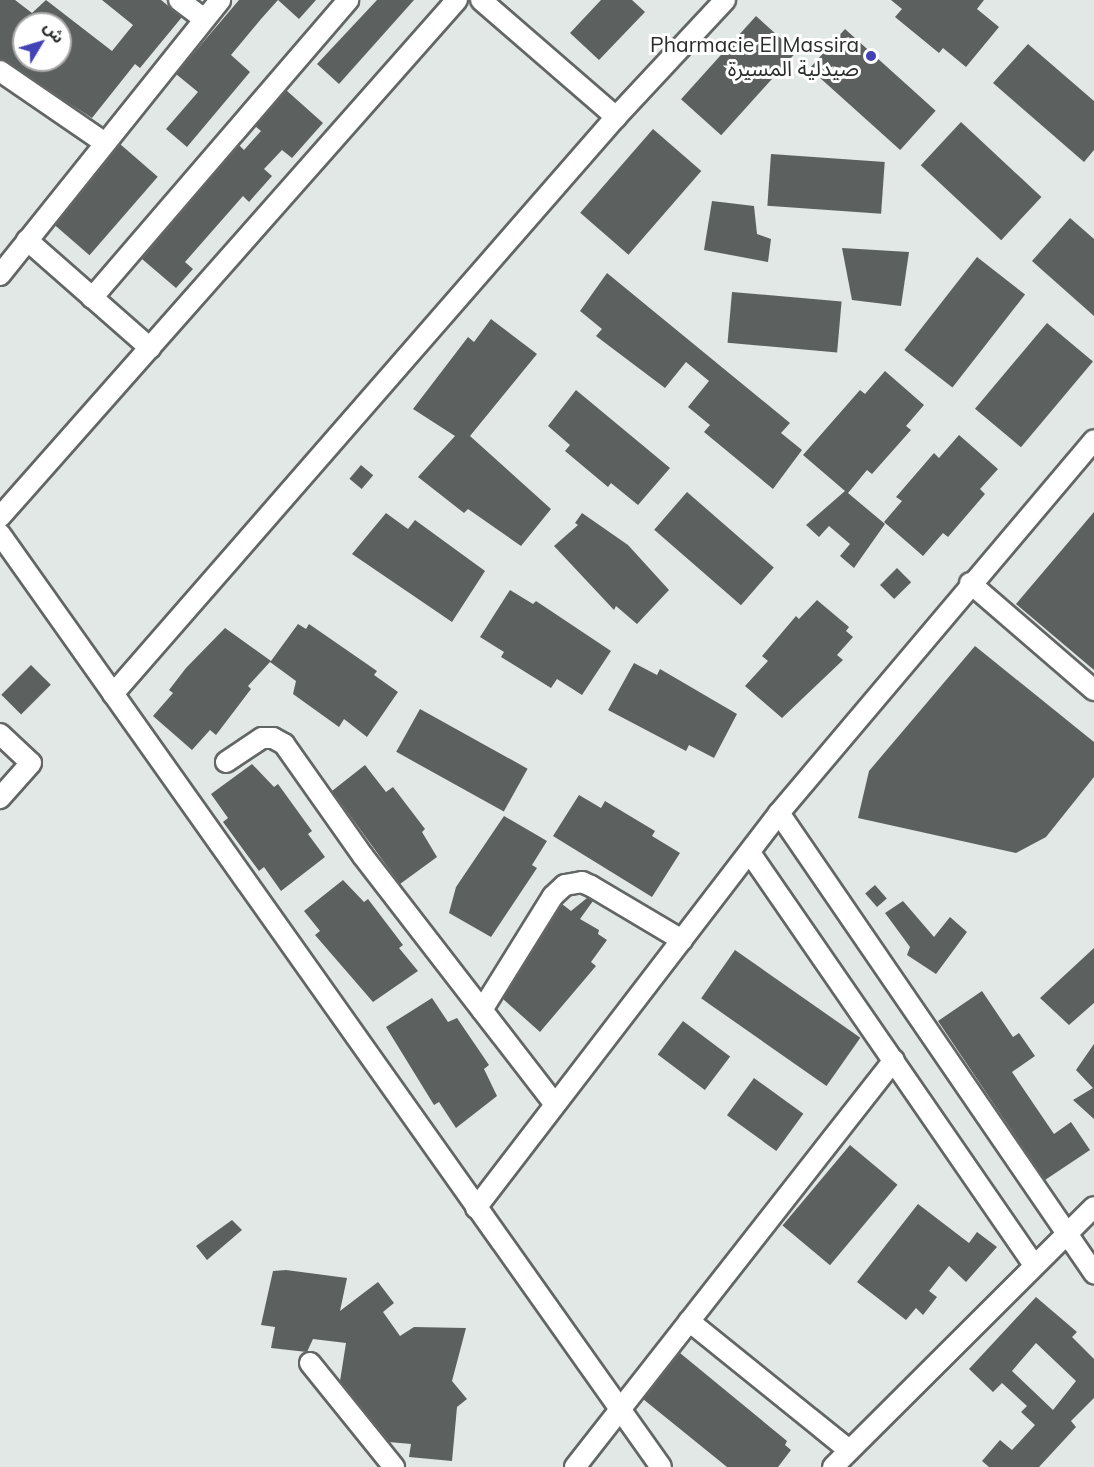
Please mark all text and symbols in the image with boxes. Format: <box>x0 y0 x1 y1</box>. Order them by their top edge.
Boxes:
north arrow <box>12 12 72 72</box>
text: ش <box>40 17 69 47</box>
place label: Pharmacie El Massira صيدلية المسيرة <box>650 31 859 81</box>
marker: Pharmacie El Massira صيدلية المسيرة <box>864 49 878 63</box>

